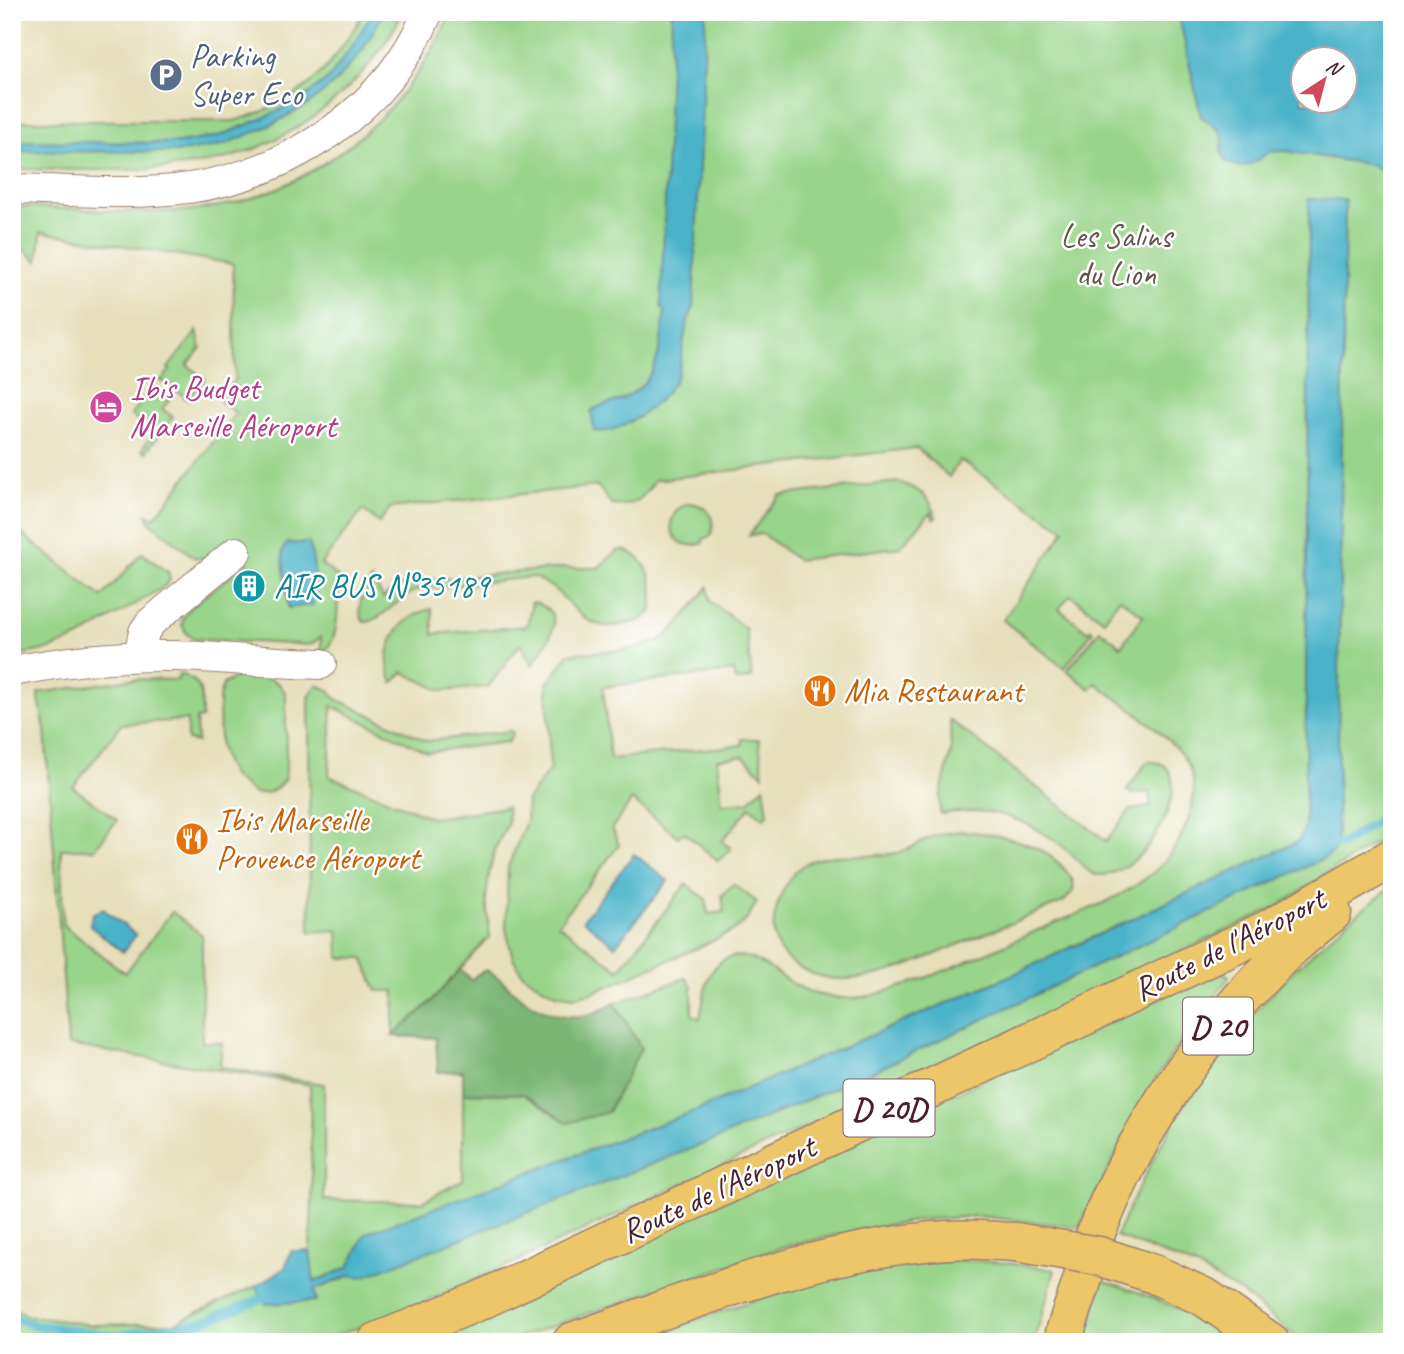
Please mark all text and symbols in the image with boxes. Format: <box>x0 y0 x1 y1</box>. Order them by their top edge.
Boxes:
place label: Parking Super Eco <box>190 35 303 115</box>
north arrow <box>1288 46 1358 116</box>
text: N <box>1322 54 1348 82</box>
parking icon: Parking Super Eco <box>147 56 185 94</box>
park label: Les Salins du Lion <box>1060 215 1174 295</box>
place label: Ibis Budget Marseille Aéroport <box>130 367 339 447</box>
hotel icon: Ibis Budget Marseille Aéroport <box>87 388 125 426</box>
place label: AIR BUS N°35189 <box>274 565 492 607</box>
building icon: AIR BUS N°35189 <box>230 567 268 605</box>
place label: Mia Restaurant <box>844 670 1026 712</box>
restaurant icon: Mia Restaurant <box>801 672 839 710</box>
place label: Ibis Marseille Provence Aéroport <box>216 799 423 879</box>
restaurant icon: Ibis Marseille Provence Aéroport <box>173 820 211 858</box>
street label: Route de l'Aéroport <box>1126 876 1335 1010</box>
road number: D 20 <box>1183 998 1253 1055</box>
road number: D 20D <box>844 1079 934 1136</box>
street label: Route de l'Aéroport <box>614 1124 825 1252</box>

